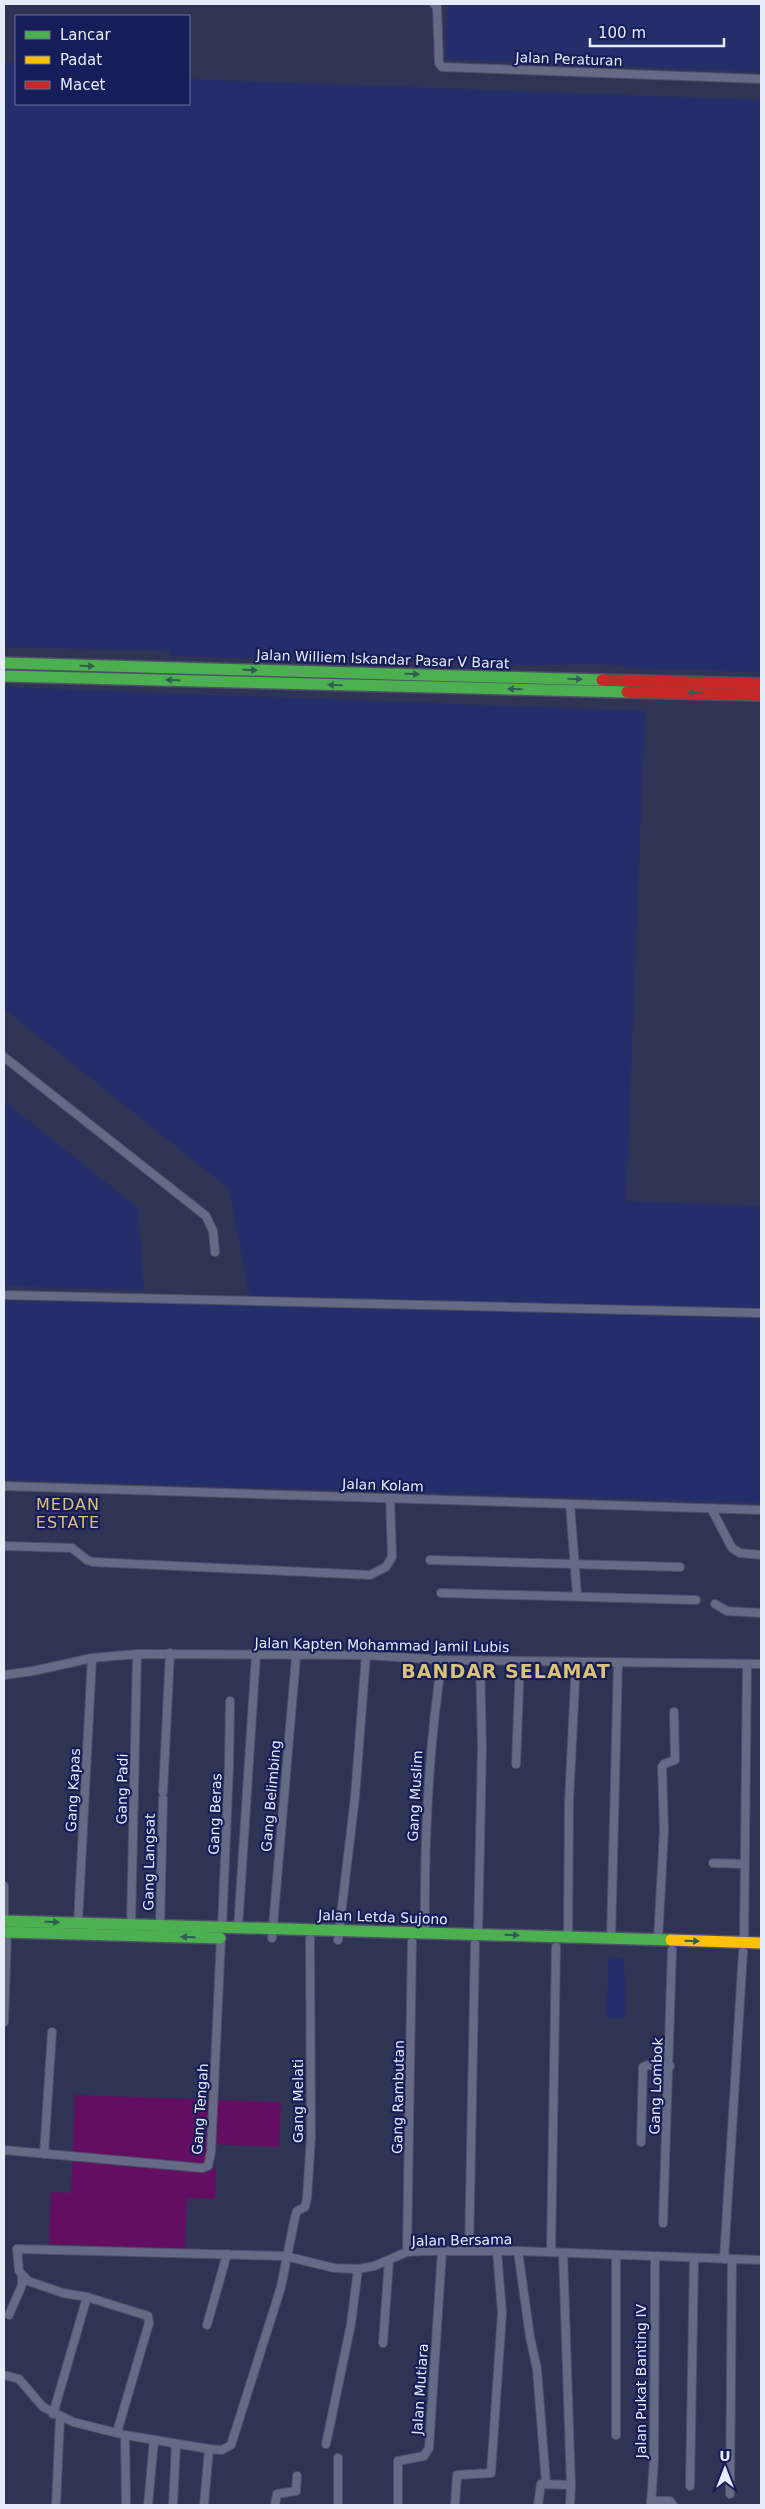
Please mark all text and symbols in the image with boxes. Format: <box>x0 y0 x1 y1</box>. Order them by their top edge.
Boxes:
legend <box>15 15 190 105</box>
scale bar <box>590 15 724 47</box>
text: 100 m <box>598 24 646 42</box>
text: Lancar <box>60 26 111 44</box>
street label: Jalan Peraturan <box>514 49 623 69</box>
text: Padat <box>60 51 102 69</box>
text: Macet <box>60 76 106 94</box>
street label: Jalan Williem Iskandar Pasar V Barat <box>255 647 510 671</box>
one-way arrow <box>80 662 96 670</box>
one-way arrow <box>242 666 258 674</box>
one-way arrow <box>405 671 421 679</box>
one-way arrow <box>567 675 583 683</box>
one-way arrow <box>164 676 180 684</box>
one-way arrow <box>327 680 343 688</box>
one-way arrow <box>507 685 523 693</box>
one-way arrow <box>687 689 703 697</box>
street label: Jalan Kolam <box>341 1476 424 1494</box>
district label: MEDAN ESTATE <box>36 1495 100 1532</box>
street label: Jalan Kapten Mohammad Jamil Lubis <box>254 1635 509 1655</box>
district label: BANDAR SELAMAT <box>401 1660 611 1682</box>
street label: Gang Belimbing <box>258 1740 284 1852</box>
street label: Gang Kapas <box>63 1748 83 1832</box>
street label: Gang Muslim <box>405 1750 425 1842</box>
street label: Gang Padi <box>113 1753 131 1825</box>
street label: Gang Beras <box>206 1773 224 1855</box>
street label: Gang Langsat <box>140 1813 158 1911</box>
street label: Jalan Letda Sujono <box>317 1907 448 1927</box>
one-way arrow <box>45 1918 61 1926</box>
one-way arrow <box>505 1931 521 1939</box>
one-way arrow <box>179 1933 195 1941</box>
one-way arrow <box>684 1937 700 1945</box>
street label: Gang Lombok <box>646 2036 666 2135</box>
street label: Gang Rambutan <box>389 2040 407 2154</box>
street label: Gang Melati <box>290 2059 306 2143</box>
street label: Gang Tengah <box>189 2063 211 2155</box>
street label: Jalan Bersama <box>411 2231 512 2249</box>
street label: Jalan Pukat Banting IV <box>633 2303 649 2459</box>
street label: Jalan Mutiara <box>409 2343 431 2436</box>
north arrow <box>700 2444 750 2494</box>
text: U <box>719 2448 731 2464</box>

